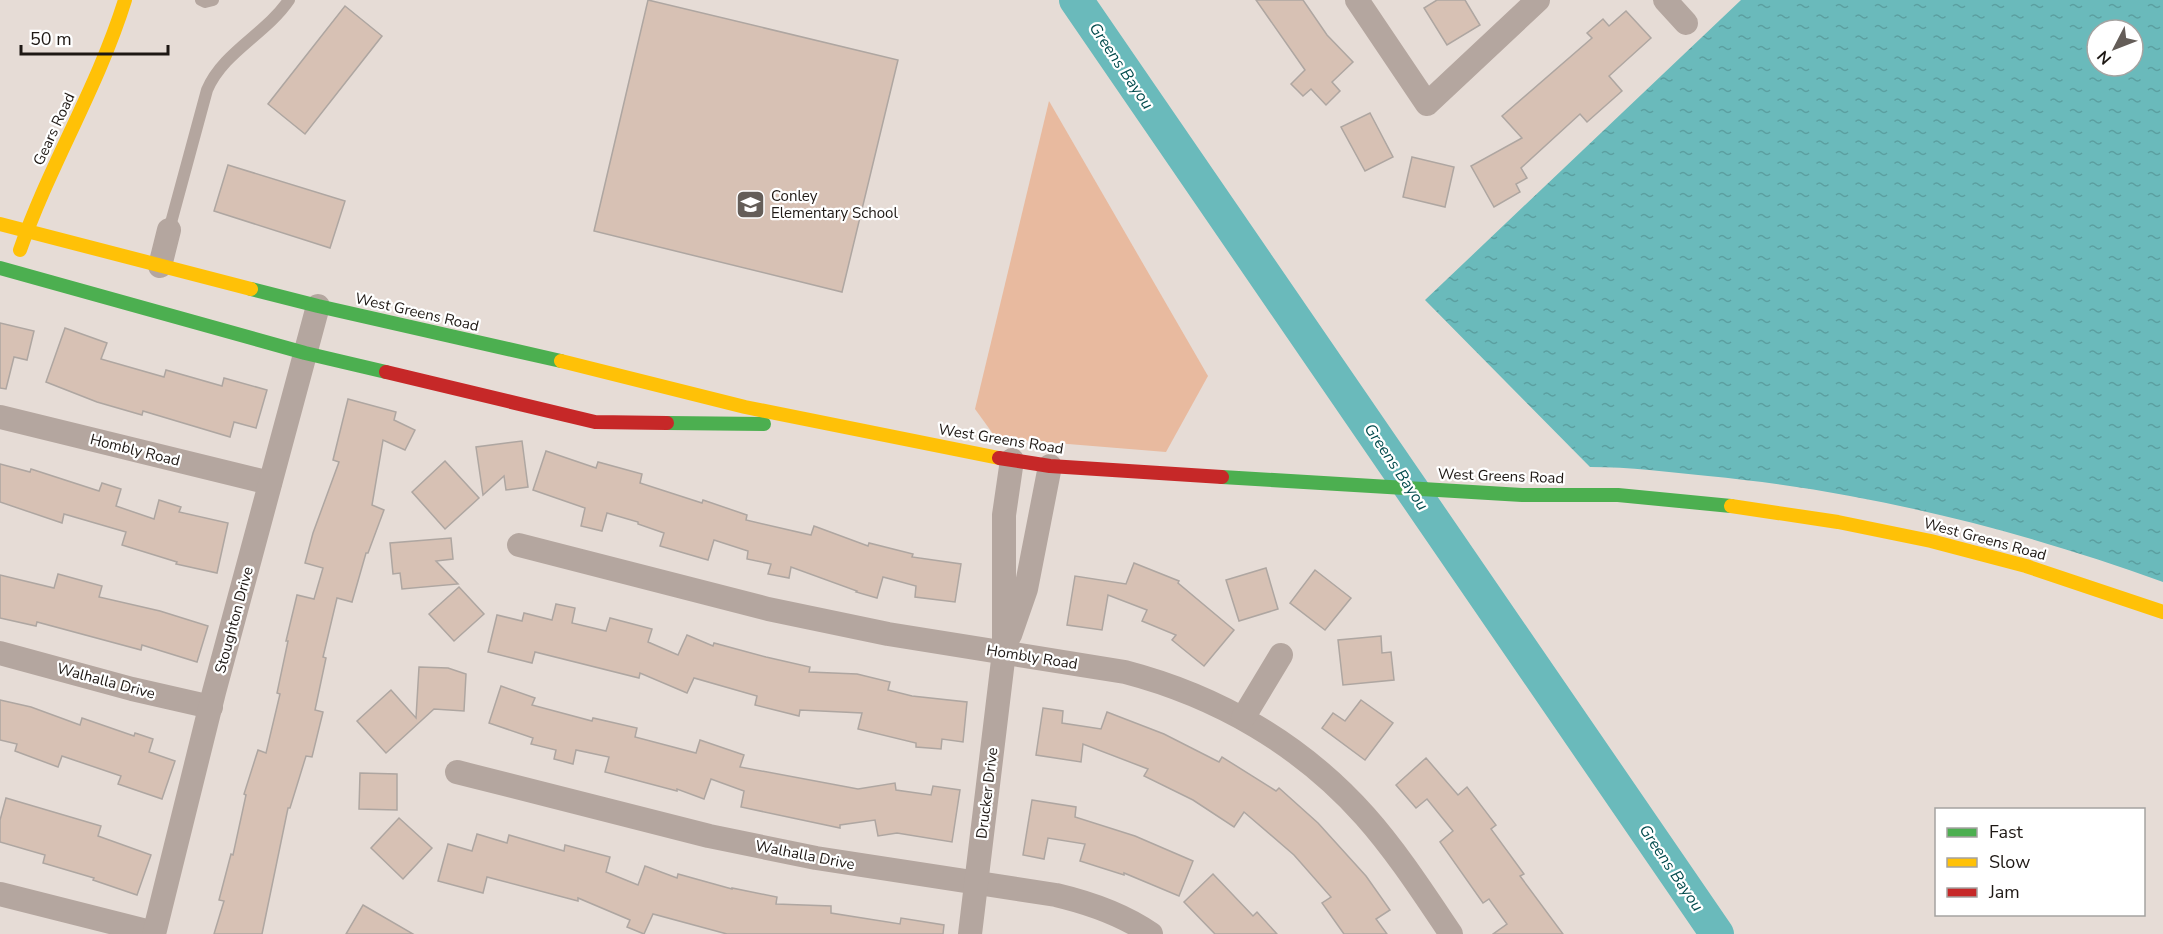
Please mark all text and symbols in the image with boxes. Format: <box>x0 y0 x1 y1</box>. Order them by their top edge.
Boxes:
scale bar <box>21 18 168 56</box>
water label: Greens Bayou <box>1084 18 1158 114</box>
north arrow <box>2085 18 2145 78</box>
text: 50 m <box>30 27 72 51</box>
text: N <box>2092 46 2117 69</box>
street label: Gears Road <box>28 89 80 169</box>
place label: Conley Elementary School <box>771 186 898 223</box>
school or university icon: Conley Elementary School <box>734 189 766 221</box>
street label: West Greens Road <box>353 288 481 336</box>
street label: West Greens Road <box>937 419 1065 459</box>
water label: Greens Bayou <box>1359 419 1433 515</box>
street label: Hombly Road <box>88 429 182 471</box>
street label: West Greens Road <box>1437 464 1565 488</box>
street label: West Greens Road <box>1921 513 2049 565</box>
street label: Stoughton Drive <box>210 564 258 676</box>
street label: Hombly Road <box>985 640 1079 674</box>
street label: Walhalla Drive <box>55 658 157 704</box>
street label: Drucker Drive <box>971 746 1003 840</box>
legend <box>1935 808 2145 916</box>
water label: Greens Bayou <box>1634 820 1708 916</box>
text: Fast <box>1989 820 2024 844</box>
street label: Walhalla Drive <box>754 836 856 874</box>
text: Slow <box>1989 850 2030 874</box>
text: Jam <box>1988 880 2020 904</box>

